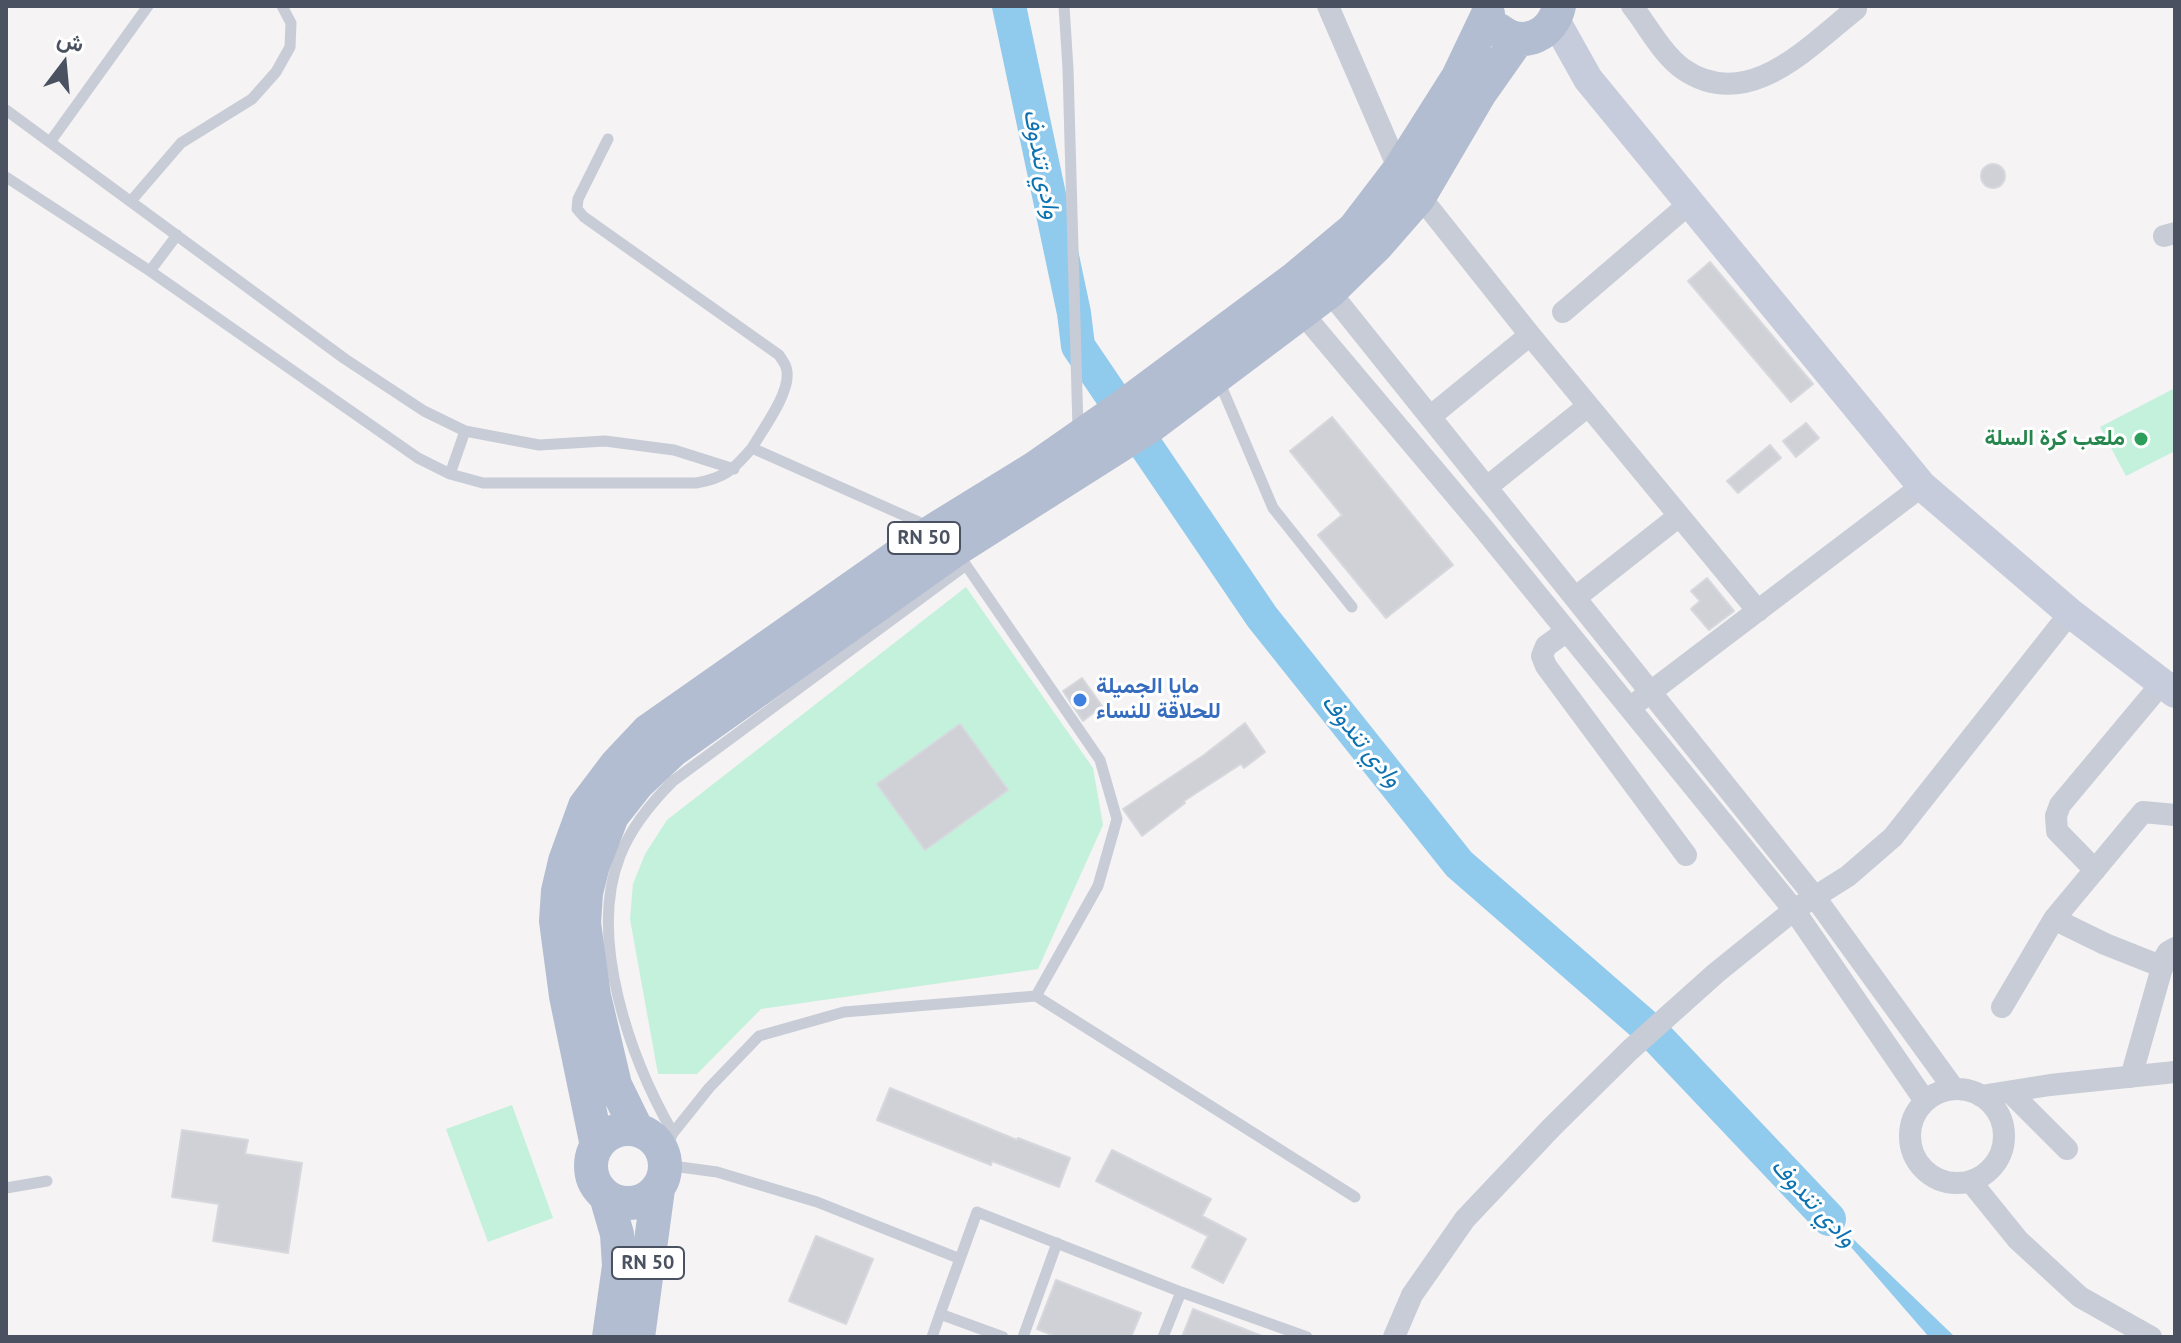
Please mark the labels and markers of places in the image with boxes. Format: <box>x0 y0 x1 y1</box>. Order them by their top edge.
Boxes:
place label: ملعب كرة السلة <box>1984 426 2125 452</box>
marker: ملعب كرة السلة <box>2132 430 2150 448</box>
place label: مايا الجميلة للحلاقة للنساء <box>1096 674 1221 726</box>
marker: مايا الجميلة للحلاقة للنساء <box>1071 691 1089 709</box>

